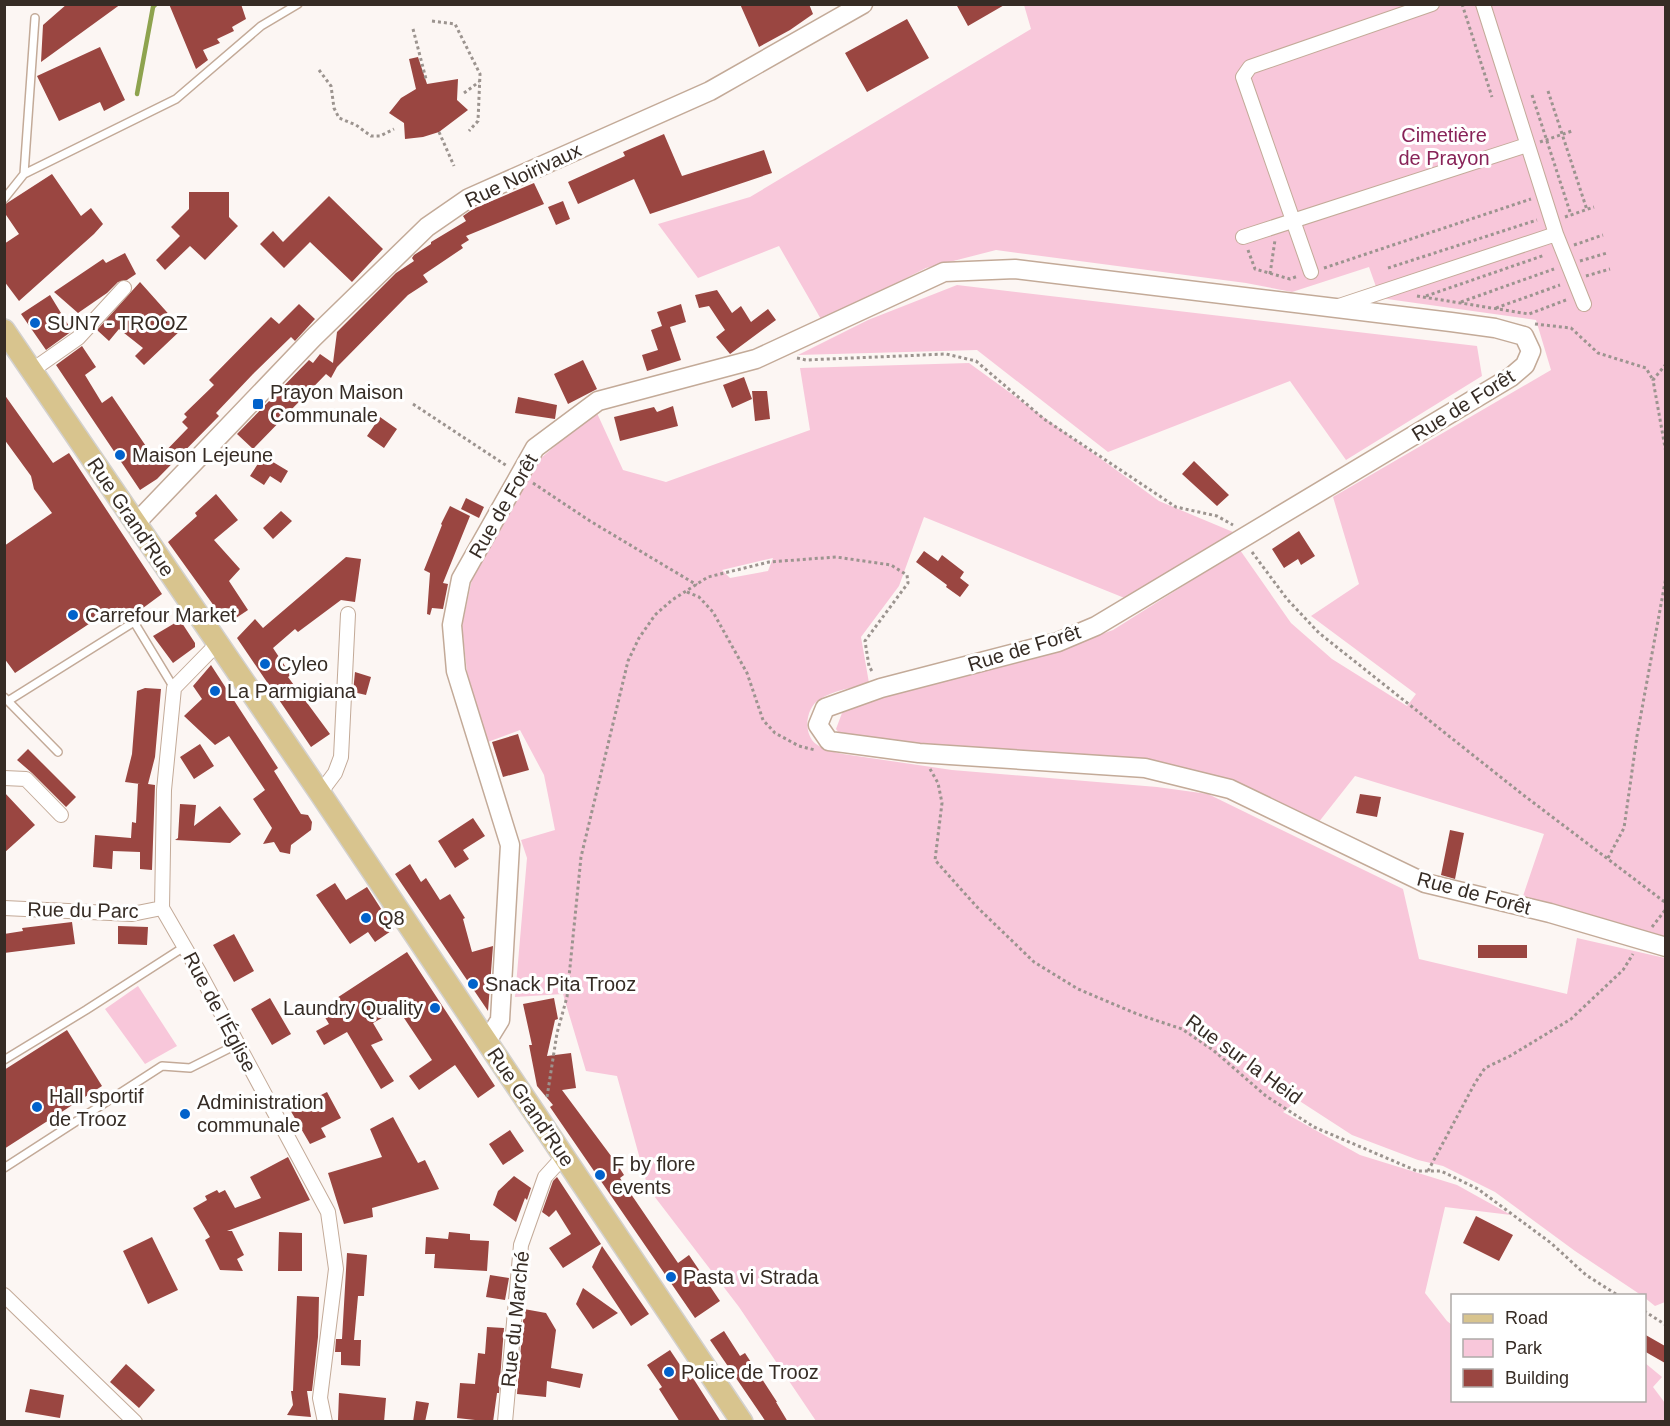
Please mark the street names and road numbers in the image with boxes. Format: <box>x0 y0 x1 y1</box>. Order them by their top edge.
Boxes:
street label: Rue Noirivaux <box>461 138 585 212</box>
street label: Rue de Forêt <box>1408 365 1519 445</box>
street label: Rue de Forêt <box>464 450 542 562</box>
street label: Rue Grand'Rue <box>83 454 179 580</box>
street label: Rue de Forêt <box>965 620 1083 676</box>
street label: Rue de Forêt <box>1415 867 1534 919</box>
street label: Rue du Parc <box>27 898 139 922</box>
street label: Rue de l'Église <box>179 948 261 1076</box>
street label: Rue sur la Heid <box>1182 1010 1306 1108</box>
street label: Rue Grand'Rue <box>483 1044 579 1170</box>
street label: Rue du Marché <box>497 1250 533 1388</box>

